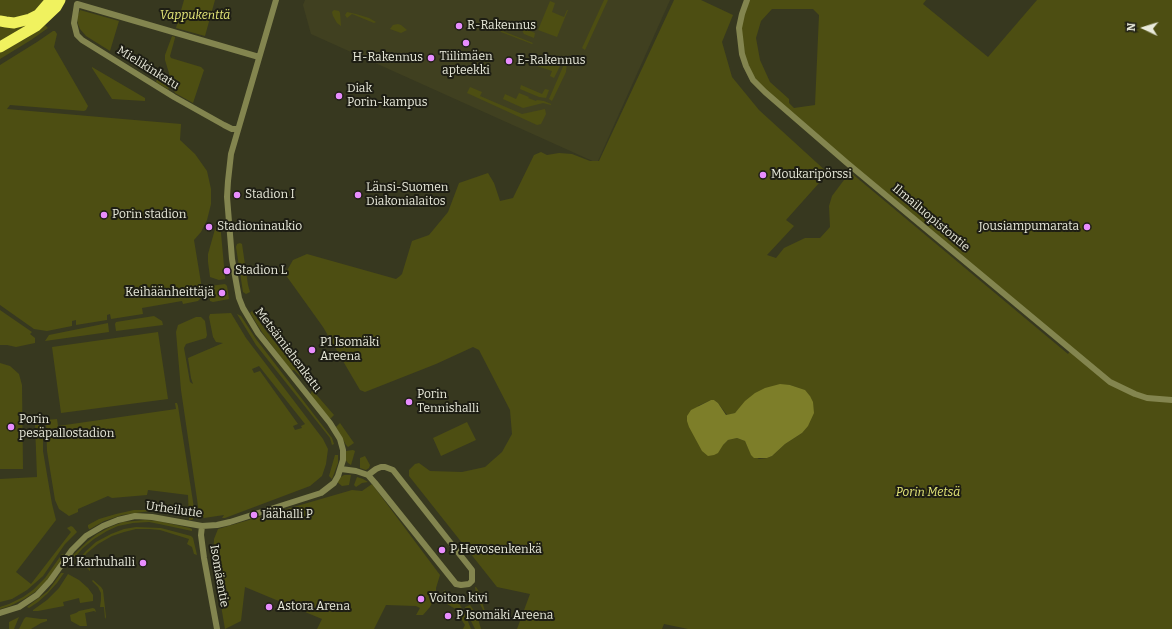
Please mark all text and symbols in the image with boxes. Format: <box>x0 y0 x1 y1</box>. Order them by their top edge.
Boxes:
north arrow <box>1124 8 1164 48</box>
park label: Vappukenttä <box>160 9 230 23</box>
place label: R-Rakennus <box>467 19 536 33</box>
marker: R-Rakennus <box>454 21 464 31</box>
text: N <box>1125 22 1138 32</box>
marker: Tiilimäen apteekki <box>461 38 471 48</box>
street label: Mielikinkatu <box>114 43 182 93</box>
place label: Tiilimäen apteekki <box>439 50 493 78</box>
place label: H-Rakennus <box>352 51 423 65</box>
marker: H-Rakennus <box>426 53 436 63</box>
place label: E-Rakennus <box>517 54 585 68</box>
marker: E-Rakennus <box>504 56 514 66</box>
place label: Diak Porin-kampus <box>347 82 427 110</box>
marker: Diak Porin-kampus <box>334 91 344 101</box>
place label: Moukaripörssi <box>771 168 852 182</box>
marker: Moukaripörssi <box>758 170 768 180</box>
place label: Länsi-Suomen Diakonialaitos <box>366 181 448 209</box>
street label: Ilmailuopistontie <box>889 181 973 255</box>
place label: Stadion I <box>245 188 295 202</box>
marker: Stadion I <box>232 190 242 200</box>
marker: Länsi-Suomen Diakonialaitos <box>353 190 363 200</box>
place label: Porin stadion <box>112 208 186 222</box>
marker: Porin stadion <box>99 210 109 220</box>
place label: Stadioninaukio <box>217 220 302 234</box>
place label: Jousiampumarata <box>979 220 1079 234</box>
marker: Stadioninaukio <box>204 222 214 232</box>
marker: Jousiampumarata <box>1082 222 1092 232</box>
place label: Stadion L <box>235 264 287 278</box>
marker: Stadion L <box>222 266 232 276</box>
place label: Keihäänheittäjä <box>125 286 214 300</box>
marker: Keihäänheittäjä <box>217 288 227 298</box>
street label: Metsämiehenkatu <box>252 305 324 395</box>
place label: P1 Isomäki Areena <box>320 336 379 364</box>
marker: P1 Isomäki Areena <box>307 345 317 355</box>
place label: Porin Tennishalli <box>417 388 479 416</box>
marker: Porin Tennishalli <box>404 397 414 407</box>
place label: Porin pesäpallostadion <box>19 413 114 441</box>
marker: Porin pesäpallostadion <box>6 422 16 432</box>
park label: Porin Metsä <box>896 486 960 500</box>
street label: Urheilutie <box>145 499 203 521</box>
place label: Jäähalli P <box>262 508 313 522</box>
marker: Jäähalli P <box>249 510 259 520</box>
place label: P Hevosenkenkä <box>450 543 542 557</box>
street label: Isomäentie <box>206 544 232 608</box>
marker: P Hevosenkenkä <box>437 545 447 555</box>
place label: P1 Karhuhalli <box>62 556 135 570</box>
marker: P1 Karhuhalli <box>138 558 148 568</box>
place label: Voiton kivi <box>429 592 488 606</box>
marker: Voiton kivi <box>416 594 426 604</box>
place label: Astora Arena <box>277 600 350 614</box>
marker: Astora Arena <box>264 602 274 612</box>
place label: P Isomäki Areena <box>456 609 553 623</box>
marker: P Isomäki Areena <box>443 611 453 621</box>

